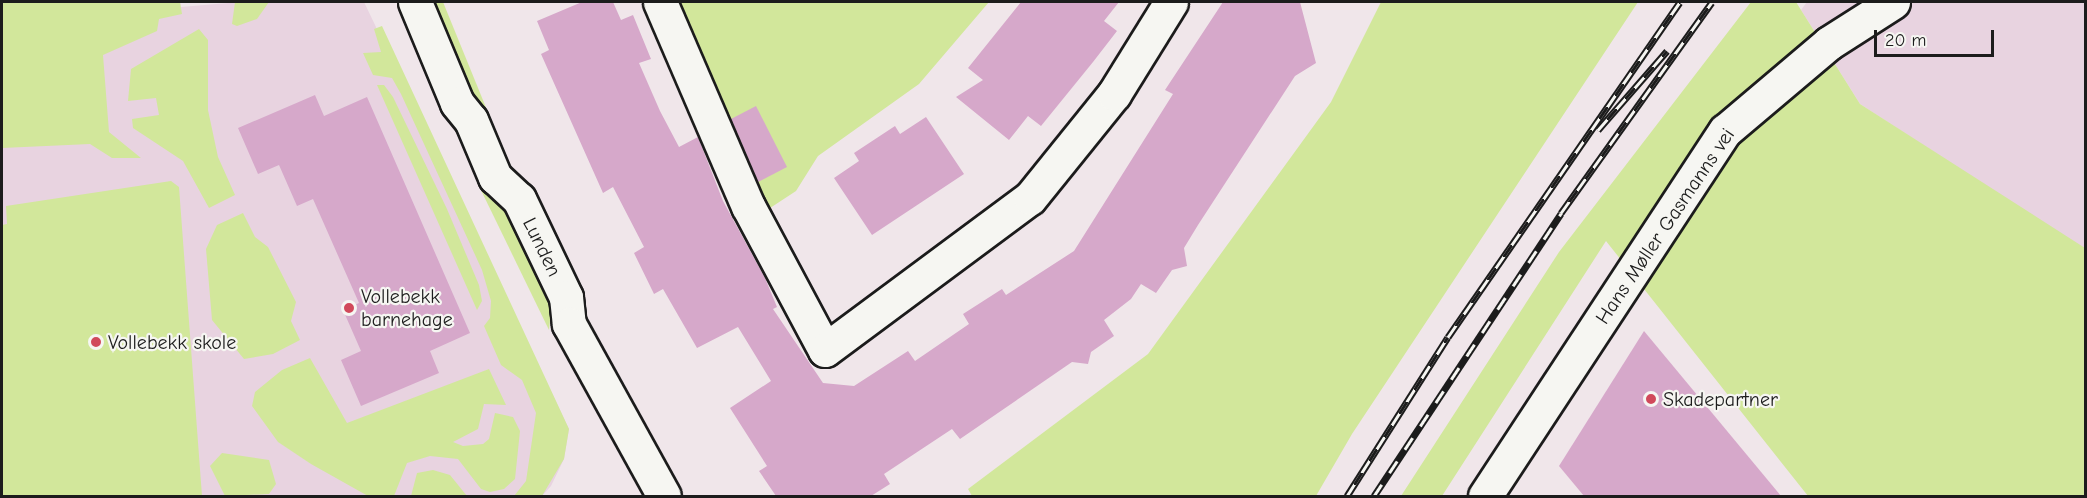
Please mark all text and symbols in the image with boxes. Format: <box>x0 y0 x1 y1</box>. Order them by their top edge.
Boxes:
scale bar <box>1877 18 1997 56</box>
text: 20 m <box>1885 30 1926 51</box>
street label: Hans Møller Gasmanns vei <box>1590 124 1740 328</box>
street label: Lunden <box>517 214 567 280</box>
place label: Vollebekk barnehage <box>361 284 453 331</box>
marker: Vollebekk barnehage <box>342 301 356 315</box>
place label: Vollebekk skole <box>108 330 236 354</box>
marker: Vollebekk skole <box>89 335 103 349</box>
place label: Skadepartner <box>1663 387 1778 411</box>
marker: Skadepartner <box>1644 392 1658 406</box>

